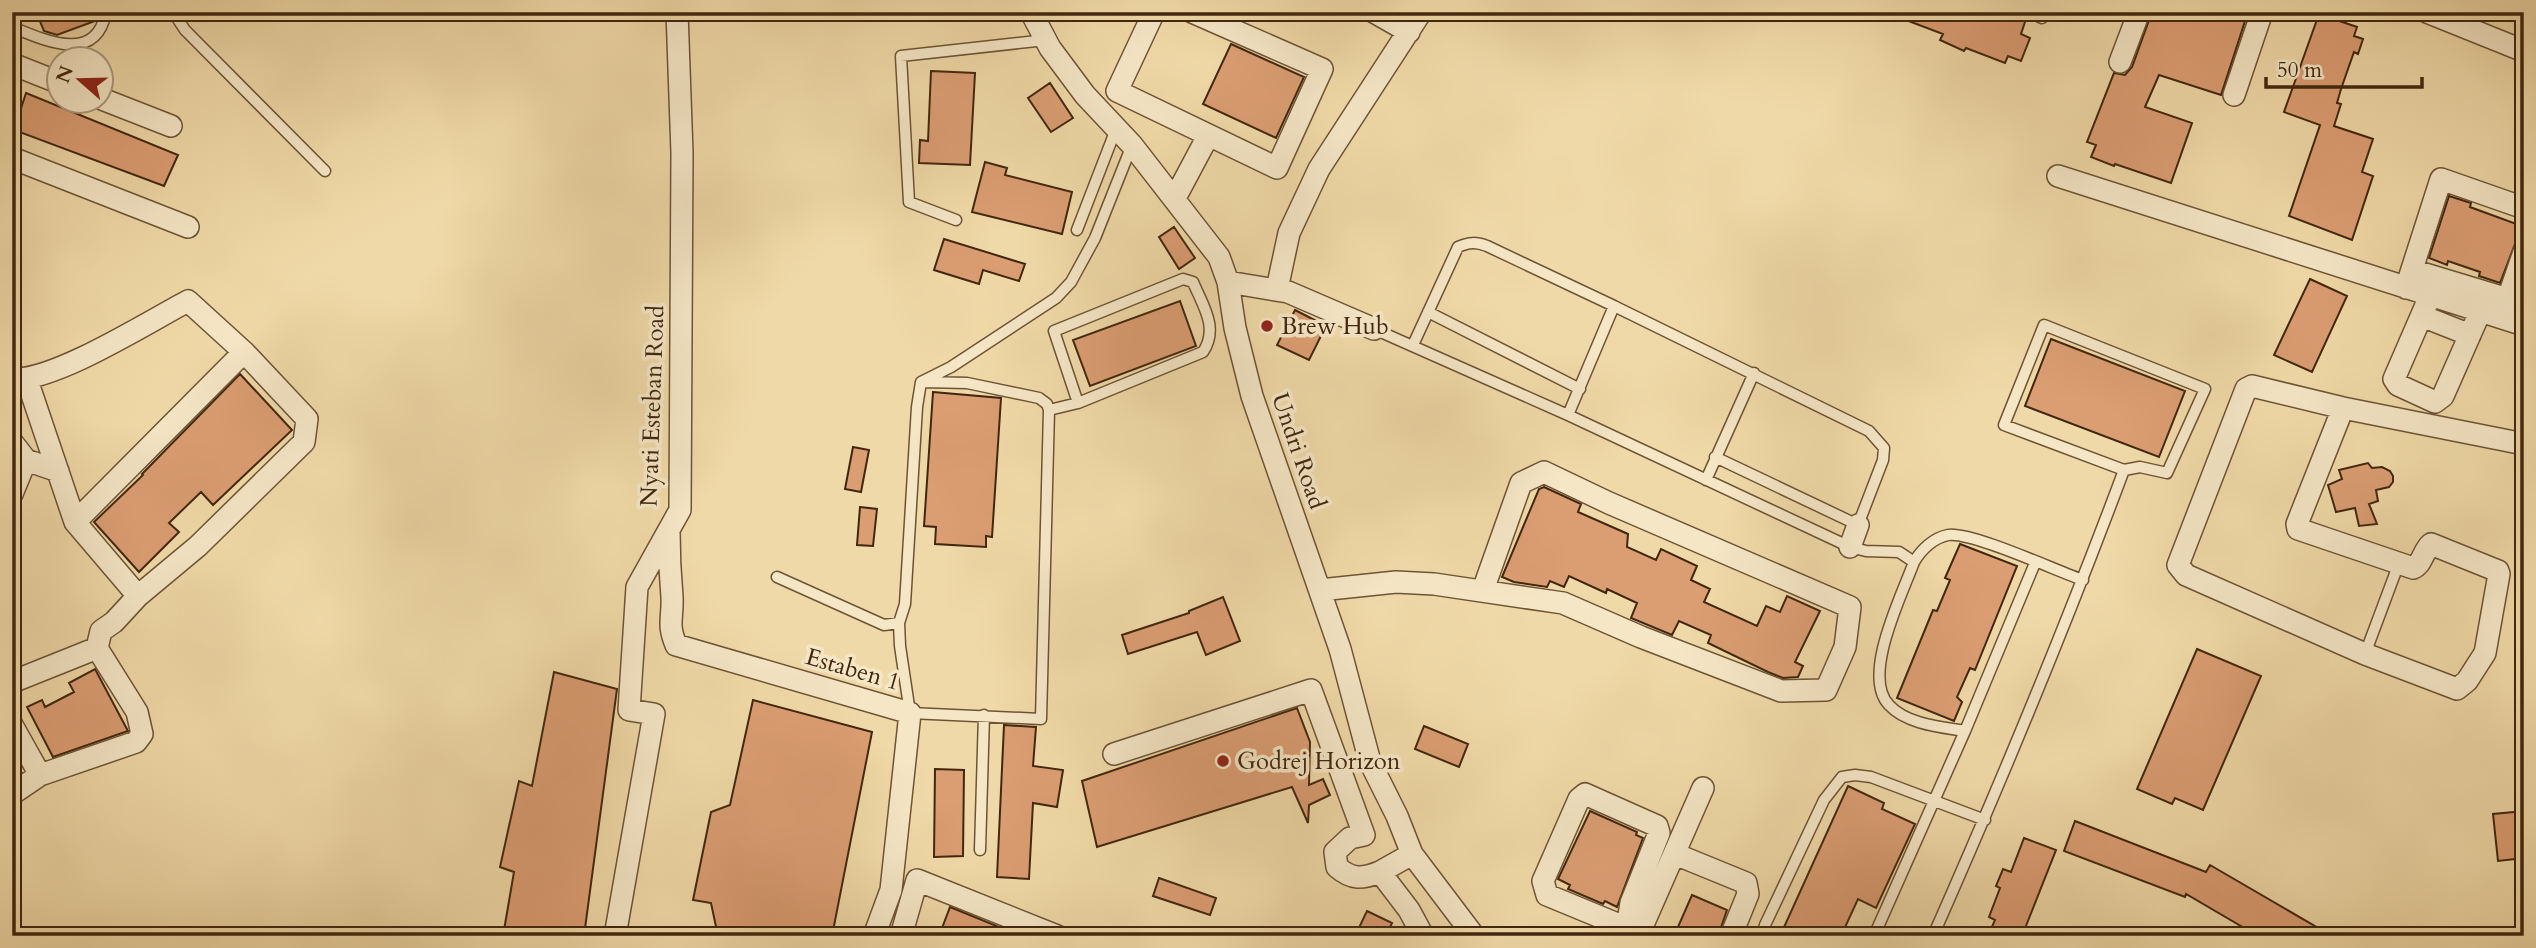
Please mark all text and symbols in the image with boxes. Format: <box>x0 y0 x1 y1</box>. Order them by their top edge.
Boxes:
north arrow <box>46 46 116 116</box>
scale bar <box>2266 46 2422 90</box>
text: 50 m <box>2277 56 2322 85</box>
text: N <box>50 62 80 87</box>
street label: Nyati Esteban Road <box>632 304 673 507</box>
place label: Brew Hub <box>1281 310 1389 343</box>
marker: Brew Hub <box>1259 318 1275 334</box>
street label: Undri Road <box>1263 389 1334 514</box>
street label: Estaben 1 <box>802 640 904 699</box>
place label: Godrej Horizon <box>1237 745 1401 778</box>
marker: Godrej Horizon <box>1215 753 1231 769</box>

